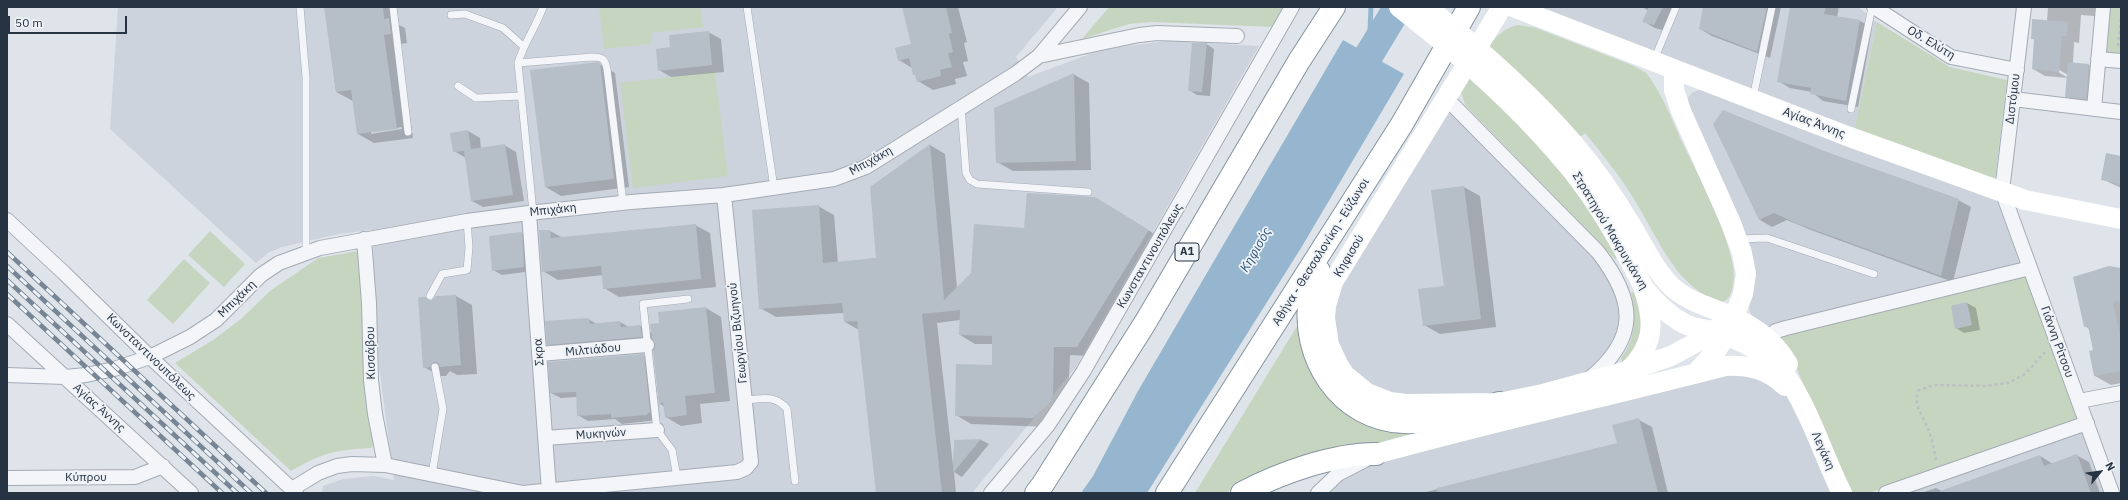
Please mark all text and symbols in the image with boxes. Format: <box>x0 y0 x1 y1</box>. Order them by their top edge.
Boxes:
scale bar <box>10 8 129 34</box>
text: 50 m <box>15 15 43 30</box>
street label: Οδ. Ελύτη <box>1904 23 1958 63</box>
street label: Διστόμου <box>2003 73 2023 125</box>
street label: Αγίας Άννης <box>1781 105 1847 141</box>
street label: Μπιχάκη <box>847 143 895 179</box>
street label: Στρατηγού Μακρυγιάννη <box>1569 169 1651 293</box>
street label: Αθήνα - Θεσσαλονίκη - Εύζωνοι <box>1270 176 1372 328</box>
street label: Μπιχάκη <box>529 200 577 220</box>
street label: Κωνσταντινουπόλεως <box>1114 201 1186 311</box>
water label: Κηφισός <box>1237 225 1275 275</box>
street label: Κηφισού <box>1331 232 1367 280</box>
road number: Α1 <box>1175 243 1199 261</box>
street label: Μπιχάκη <box>215 277 259 321</box>
street label: Γεωργίου Βιζυηνού <box>726 282 750 384</box>
street label: Γιάννη Ρίτσου <box>2037 304 2077 380</box>
street label: Κωνσταντινουπόλεως <box>103 311 199 403</box>
street label: Κισσάβου <box>363 326 379 380</box>
street label: Σκρα <box>531 338 547 366</box>
street label: Μιλτιάδου <box>564 340 622 360</box>
street label: Αγίας Άννης <box>70 381 128 435</box>
street label: Μυκηνών <box>575 425 627 443</box>
street label: Λεγάκη <box>1808 429 1838 473</box>
north arrow <box>2080 452 2120 492</box>
text: N <box>2102 459 2119 473</box>
street label: Κύπρου <box>65 471 107 485</box>

